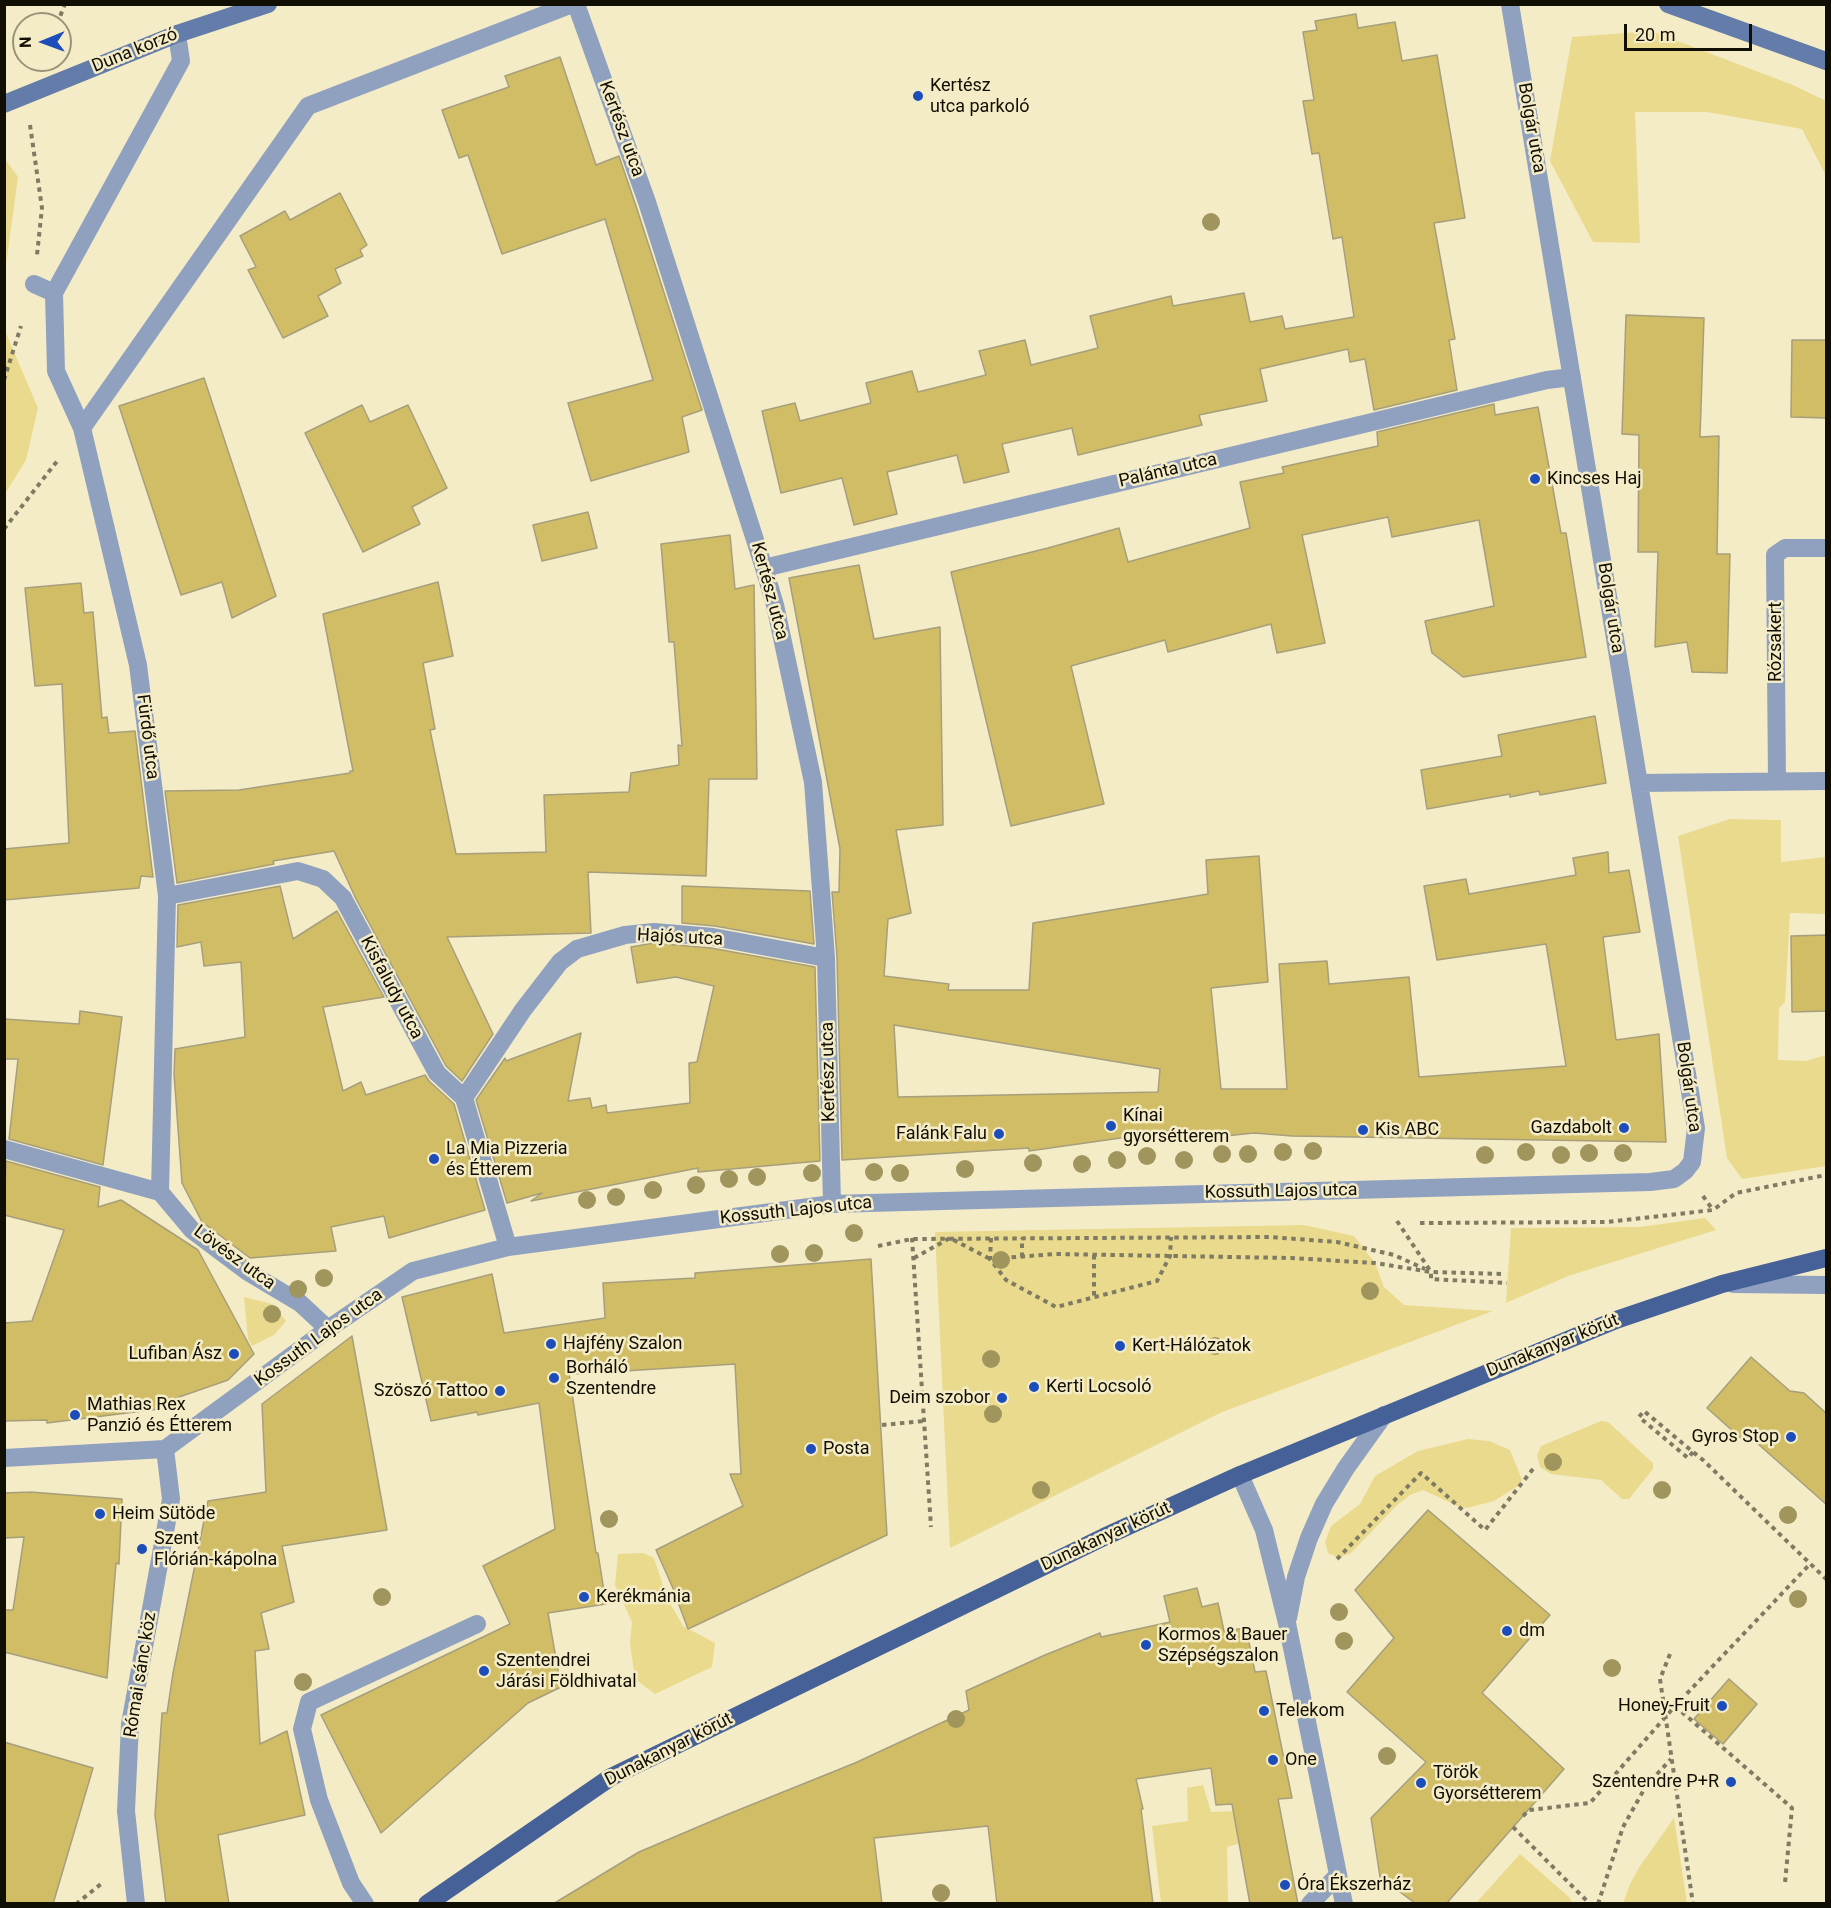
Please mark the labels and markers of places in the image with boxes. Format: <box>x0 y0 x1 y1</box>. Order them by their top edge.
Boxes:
place label: Kertész utca parkoló <box>930 75 1030 118</box>
marker: Kertész utca parkoló <box>911 89 925 103</box>
place label: Kincses Haj <box>1547 468 1642 490</box>
marker: Kincses Haj <box>1528 472 1542 486</box>
place label: Kínai gyorsétterem <box>1123 1105 1229 1148</box>
place label: Gazdabolt <box>1531 1117 1612 1139</box>
marker: Kínai gyorsétterem <box>1104 1119 1118 1133</box>
place label: Kis ABC <box>1375 1119 1439 1141</box>
marker: Gazdabolt <box>1617 1121 1631 1135</box>
place label: Falánk Falu <box>896 1123 987 1145</box>
marker: Kis ABC <box>1356 1123 1370 1137</box>
marker: Falánk Falu <box>992 1127 1006 1141</box>
place label: La Mia Pizzeria és Étterem <box>446 1138 568 1180</box>
marker: La Mia Pizzeria és Étterem <box>427 1152 441 1166</box>
place label: Hajfény Szalon <box>563 1333 682 1355</box>
place label: Kert-Hálózatok <box>1132 1335 1251 1357</box>
marker: Hajfény Szalon <box>544 1337 558 1351</box>
marker: Kert-Hálózatok <box>1113 1339 1127 1353</box>
place label: Lufiban Ász <box>129 1343 222 1365</box>
marker: Lufiban Ász <box>227 1347 241 1361</box>
place label: Borháló Szentendre <box>566 1357 656 1400</box>
marker: Borháló Szentendre <box>547 1371 561 1385</box>
place label: Kerti Locsoló <box>1046 1376 1151 1398</box>
place label: Szöszó Tattoo <box>374 1380 488 1402</box>
marker: Kerti Locsoló <box>1027 1380 1041 1394</box>
marker: Szöszó Tattoo <box>493 1384 507 1398</box>
place label: Deim szobor <box>889 1387 990 1409</box>
marker: Deim szobor <box>995 1391 1009 1405</box>
place label: Mathias Rex Panzió és Étterem <box>87 1394 232 1436</box>
marker: Mathias Rex Panzió és Étterem <box>68 1408 82 1422</box>
place label: Gyros Stop <box>1692 1426 1779 1448</box>
marker: Gyros Stop <box>1784 1430 1798 1444</box>
place label: Posta <box>823 1438 869 1460</box>
marker: Posta <box>804 1442 818 1456</box>
place label: Heim Sütöde <box>112 1503 215 1525</box>
marker: Heim Sütöde <box>93 1507 107 1521</box>
place label: Szent Flórián-kápolna <box>154 1528 277 1570</box>
marker: Szent Flórián-kápolna <box>135 1542 149 1556</box>
place label: Kerékmánia <box>596 1586 691 1608</box>
marker: Kerékmánia <box>577 1590 591 1604</box>
place label: dm <box>1519 1620 1545 1642</box>
place label: Kormos & Bauer Szépségszalon <box>1158 1624 1287 1666</box>
marker: dm <box>1500 1624 1514 1638</box>
marker: Kormos & Bauer Szépségszalon <box>1139 1638 1153 1652</box>
place label: Szentendrei Járási Földhivatal <box>496 1650 637 1692</box>
marker: Szentendrei Járási Földhivatal <box>477 1664 491 1678</box>
place label: Honey-Fruit <box>1618 1695 1710 1717</box>
marker: Honey-Fruit <box>1715 1699 1729 1713</box>
place label: Telekom <box>1276 1700 1345 1722</box>
marker: Telekom <box>1257 1704 1271 1718</box>
place label: One <box>1285 1749 1317 1771</box>
marker: One <box>1266 1753 1280 1767</box>
place label: Török Gyorsétterem <box>1433 1762 1541 1804</box>
place label: Szentendre P+R <box>1592 1771 1719 1793</box>
marker: Szentendre P+R <box>1724 1775 1738 1789</box>
marker: Török Gyorsétterem <box>1414 1776 1428 1790</box>
place label: Óra Ékszerház <box>1297 1874 1411 1896</box>
marker: Óra Ékszerház <box>1278 1878 1292 1892</box>

